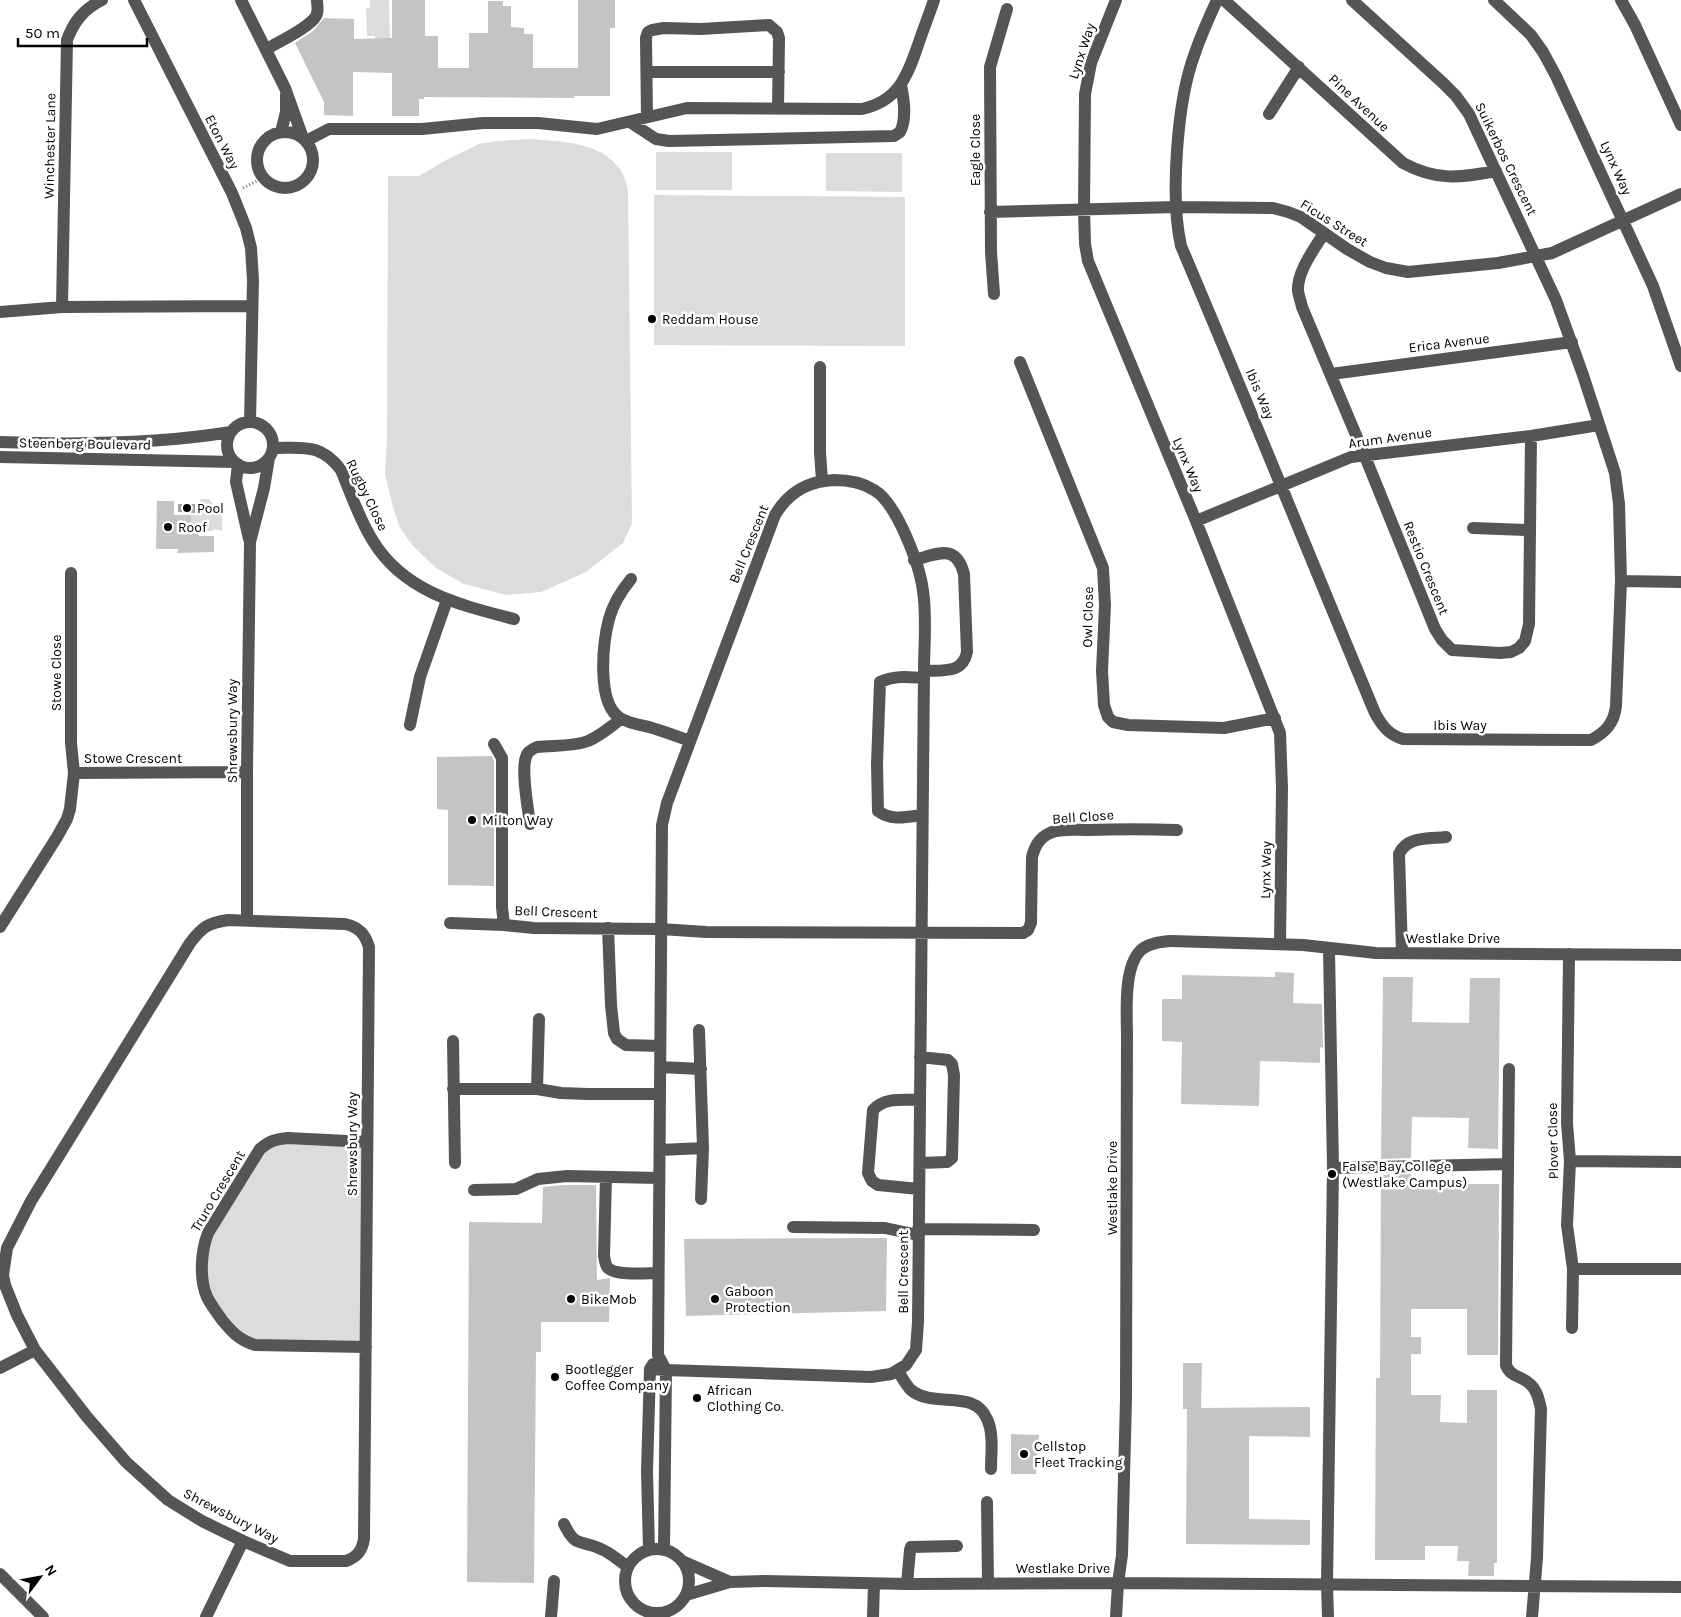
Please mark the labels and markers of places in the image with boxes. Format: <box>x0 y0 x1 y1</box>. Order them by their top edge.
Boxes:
place label: Reddam House <box>662 311 759 328</box>
marker: Reddam House <box>646 313 658 325</box>
place label: Pool <box>197 500 224 517</box>
marker: Pool <box>181 502 193 514</box>
place label: Roof <box>178 519 207 536</box>
marker: Roof <box>162 521 174 533</box>
place label: Milton Way <box>482 812 553 829</box>
marker: Milton Way <box>466 814 478 826</box>
place label: False Bay College (Westlake Campus) <box>1342 1158 1467 1191</box>
marker: False Bay College (Westlake Campus) <box>1326 1168 1338 1180</box>
place label: Gaboon Protection <box>725 1283 791 1316</box>
place label: BikeMob <box>581 1291 637 1308</box>
marker: BikeMob <box>565 1293 577 1305</box>
marker: Gaboon Protection <box>709 1293 721 1305</box>
place label: Bootlegger Coffee Company <box>565 1361 669 1394</box>
marker: Bootlegger Coffee Company <box>549 1371 561 1383</box>
place label: African Clothing Co. <box>707 1382 784 1415</box>
marker: African Clothing Co. <box>691 1392 703 1404</box>
place label: Cellstop Fleet Tracking <box>1034 1438 1123 1471</box>
marker: Cellstop Fleet Tracking <box>1018 1448 1030 1460</box>

